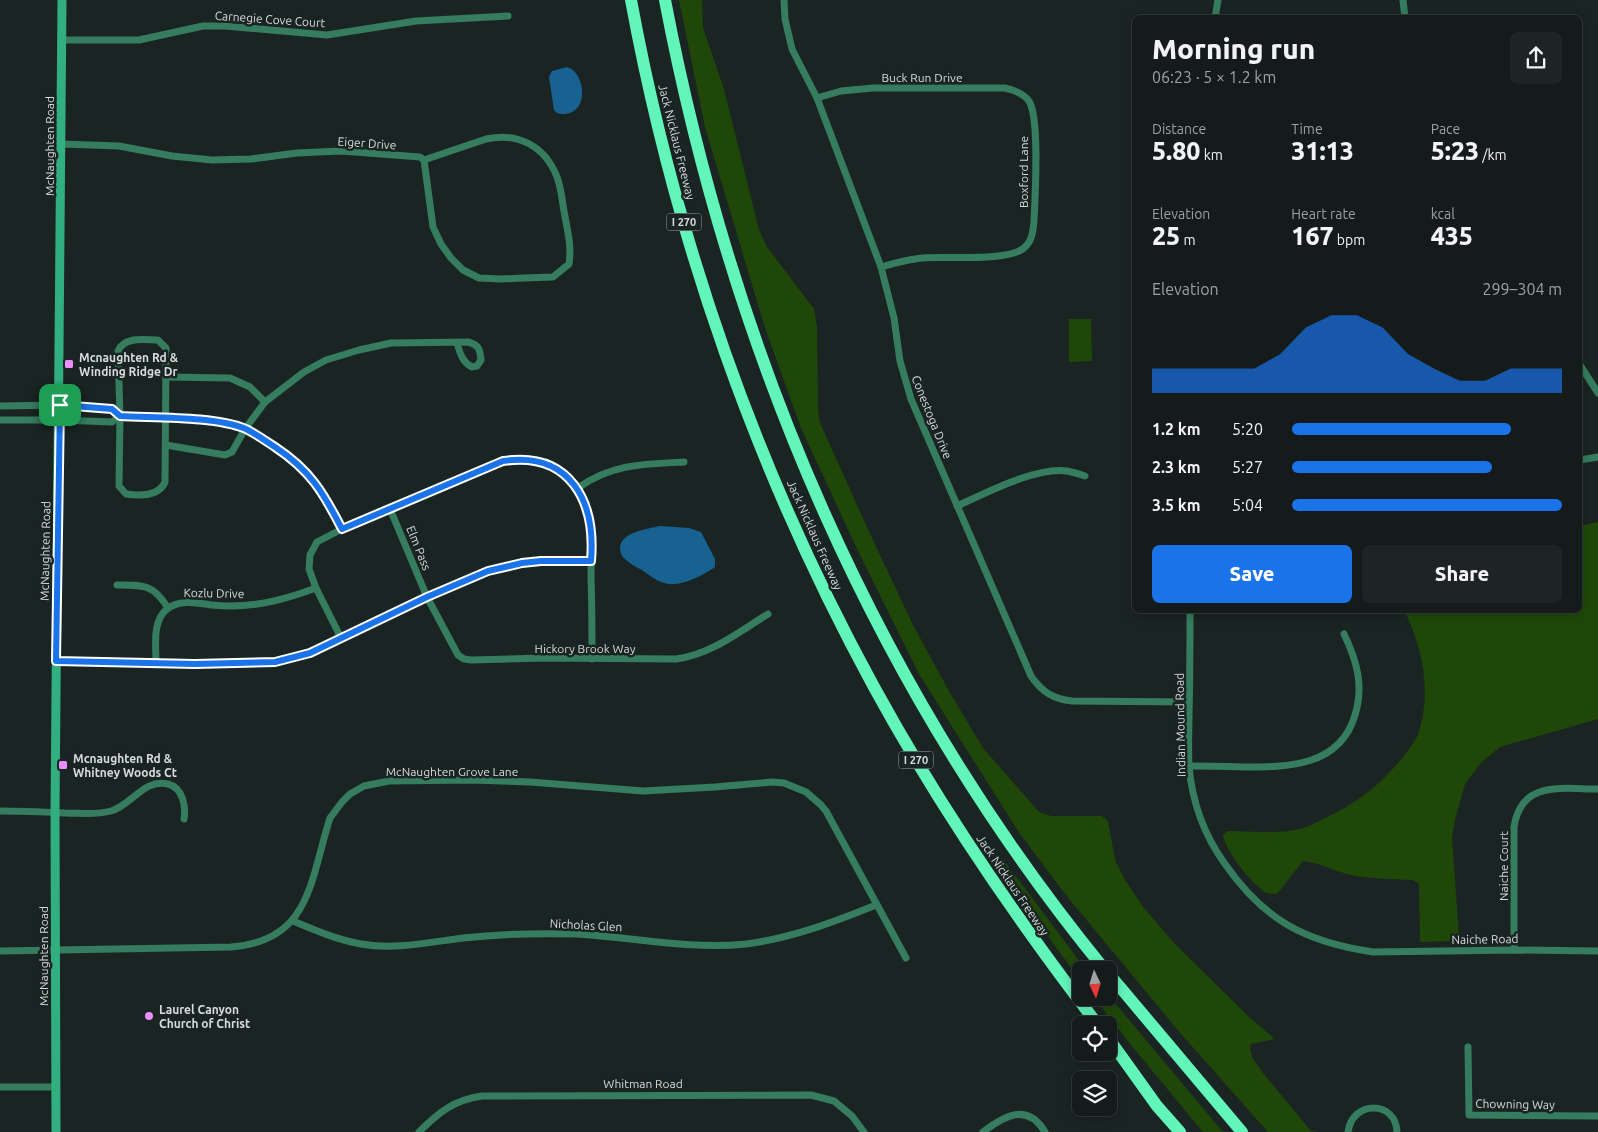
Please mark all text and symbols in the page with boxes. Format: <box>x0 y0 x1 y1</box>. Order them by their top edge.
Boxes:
street label: Carnegie Cove Court <box>214 9 326 29</box>
button: share <box>1510 32 1562 84</box>
text: Morning run <box>1152 33 1315 64</box>
text: 06:23 · 5 × 1.2 km <box>1152 68 1276 86</box>
street label: Buck Run Drive <box>881 71 963 84</box>
street label: Jack Nicklaus Freeway <box>656 83 698 201</box>
street label: McNaughten Road <box>43 96 56 196</box>
text: Distance <box>1152 121 1206 137</box>
text: Time <box>1291 121 1323 137</box>
text: Pace <box>1431 121 1460 137</box>
street label: Eiger Drive <box>337 134 397 152</box>
street label: Boxford Lane <box>1017 136 1030 208</box>
text: 5.80 <box>1152 137 1200 165</box>
text: 31:13 <box>1291 137 1354 165</box>
text: 5:23 <box>1431 137 1479 165</box>
text: km <box>1200 147 1223 163</box>
text: /km <box>1479 147 1507 163</box>
text: Elevation <box>1152 206 1210 222</box>
text: Heart rate <box>1291 206 1356 222</box>
text: kcal <box>1431 206 1455 222</box>
road number: I 270 <box>666 213 702 230</box>
text: 25 <box>1152 222 1180 250</box>
text: 167 <box>1291 222 1334 250</box>
text: 435 <box>1431 222 1473 250</box>
text: m <box>1180 232 1196 248</box>
text: bpm <box>1334 232 1365 248</box>
text: Elevation <box>1152 280 1219 298</box>
text: 299–304 m <box>1482 280 1562 298</box>
place label: Mcnaughten Rd & Winding Ridge Dr <box>79 351 179 378</box>
marker: Mcnaughten Rd & Winding Ridge Dr <box>63 358 75 370</box>
street label: Conestoga Drive <box>909 373 955 461</box>
pin <box>39 384 81 426</box>
icon: arrive <box>46 391 74 419</box>
text: 1.2 km <box>1152 420 1201 438</box>
text: 5:20 <box>1232 420 1263 438</box>
text: 2.3 km <box>1152 458 1201 476</box>
text: 5:27 <box>1232 458 1263 476</box>
street label: Jack Nicklaus Freeway <box>785 478 845 592</box>
text: 3.5 km <box>1152 496 1201 514</box>
text: 5:04 <box>1232 496 1263 514</box>
street label: McNaughten Road <box>38 501 52 601</box>
street label: Elm Pass <box>404 524 434 572</box>
button: Save <box>1152 545 1352 603</box>
button: Share <box>1362 545 1562 603</box>
street label: Kozlu Drive <box>184 586 244 600</box>
street label: Hickory Brook Way <box>535 642 636 655</box>
street label: Indian Mound Road <box>1173 673 1187 777</box>
place label: Mcnaughten Rd & Whitney Woods Ct <box>73 752 177 779</box>
road number: I 270 <box>898 752 934 768</box>
marker: Mcnaughten Rd & Whitney Woods Ct <box>57 759 69 771</box>
street label: McNaughten Grove Lane <box>386 765 518 778</box>
street label: Naiche Court <box>1497 831 1510 901</box>
street label: Jack Nicklaus Freeway <box>974 832 1052 938</box>
street label: McNaughten Road <box>37 906 50 1006</box>
street label: Nicholas Glen <box>549 917 623 933</box>
street label: Naiche Road <box>1451 932 1519 946</box>
north arrow <box>1072 961 1118 1006</box>
map controls <box>1072 961 1117 1116</box>
place label: Laurel Canyon Church of Christ <box>159 1003 250 1030</box>
marker: Laurel Canyon Church of Christ <box>143 1010 155 1022</box>
button: locate <box>1072 1016 1117 1061</box>
button: layers <box>1072 1071 1117 1116</box>
street label: Whitman Road <box>603 1077 683 1090</box>
street label: Chowning Way <box>1475 1097 1555 1111</box>

